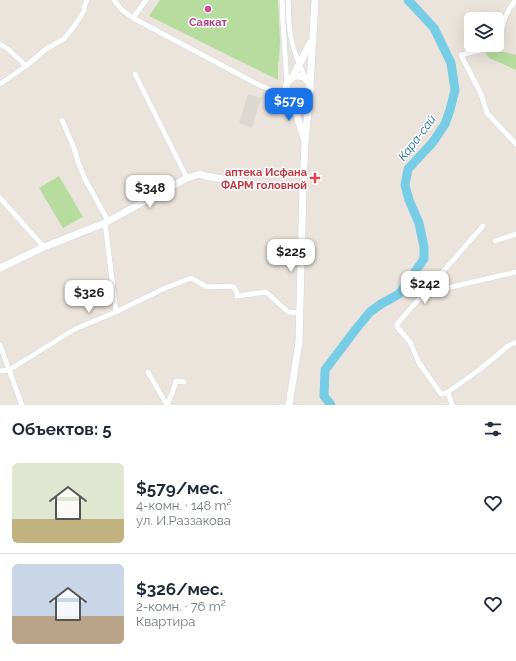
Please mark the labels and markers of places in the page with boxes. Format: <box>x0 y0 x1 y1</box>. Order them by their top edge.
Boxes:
marker: Саякат <box>203 4 213 14</box>
place label: Саякат <box>189 16 228 29</box>
pin: $579 <box>265 88 313 122</box>
place label: аптека Исфана ФАРМ головной <box>221 166 307 192</box>
marker: аптека Исфана ФАРМ головной <box>310 173 320 183</box>
pin: $348 <box>126 175 174 209</box>
pin: $225 <box>267 239 315 273</box>
pin: $242 <box>401 271 449 305</box>
pin: $326 <box>65 280 113 314</box>

